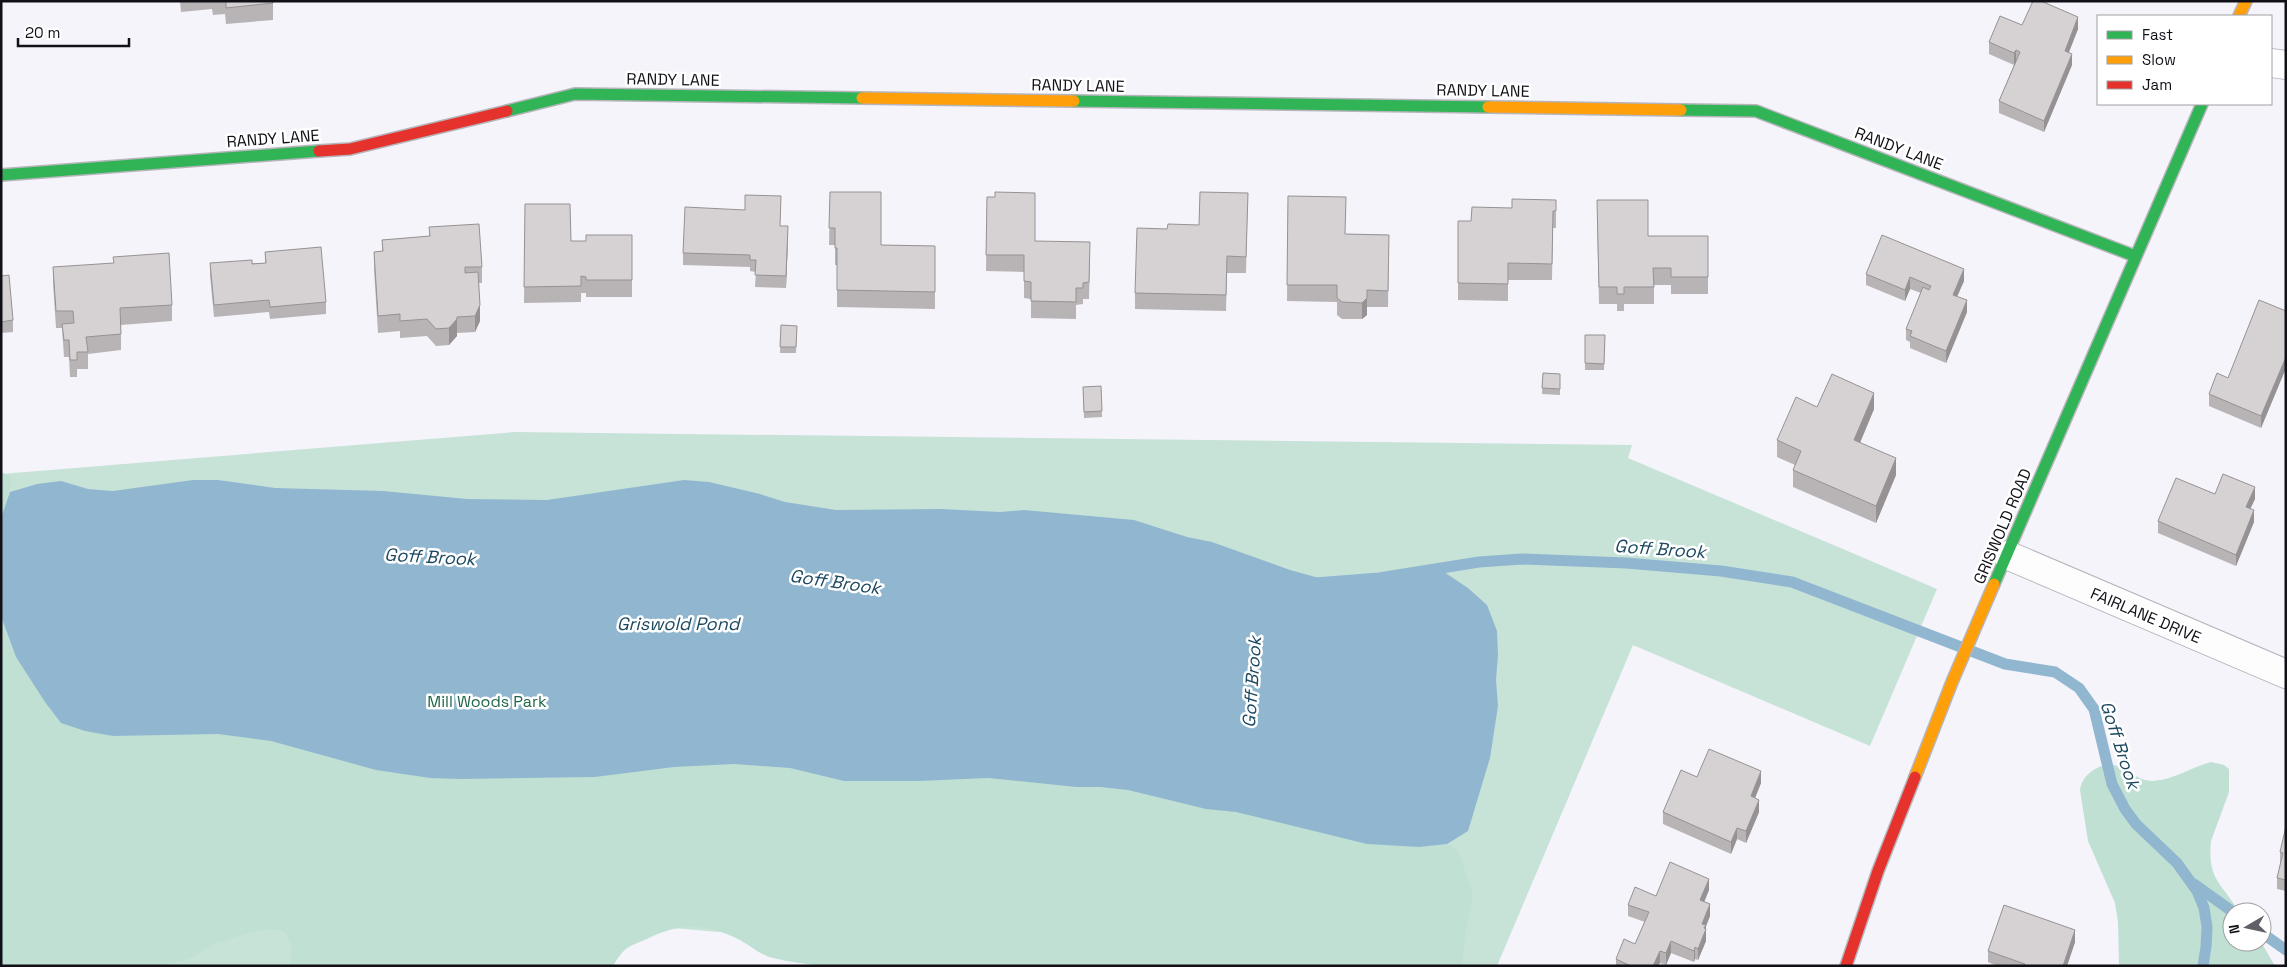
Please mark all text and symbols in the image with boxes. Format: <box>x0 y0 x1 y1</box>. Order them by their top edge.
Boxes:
scale bar <box>18 15 129 47</box>
legend <box>2097 15 2272 105</box>
text: 20 m <box>25 23 60 42</box>
text: Fast <box>2142 25 2173 44</box>
text: Slow <box>2142 50 2176 69</box>
street label: RANDY LANE <box>626 68 720 91</box>
street label: RANDY LANE <box>1031 74 1125 97</box>
text: Jam <box>2142 75 2172 94</box>
street label: RANDY LANE <box>1436 79 1530 102</box>
street label: RANDY LANE <box>1852 122 1946 175</box>
street label: RANDY LANE <box>226 125 320 152</box>
street label: GRISWOLD ROAD <box>1969 465 2036 587</box>
water label: Goff Brook <box>1614 534 1709 563</box>
water label: Goff Brook <box>384 543 479 570</box>
water label: Goff Brook <box>788 564 884 600</box>
street label: FAIRLANE DRIVE <box>2087 583 2204 648</box>
water label: Griswold Pond <box>617 612 742 635</box>
water label: Goff Brook <box>1237 633 1266 728</box>
park label: Mill Woods Park <box>427 691 547 712</box>
water label: Goff Brook <box>2095 698 2146 794</box>
north arrow <box>2222 902 2272 952</box>
text: N <box>2225 923 2244 935</box>

